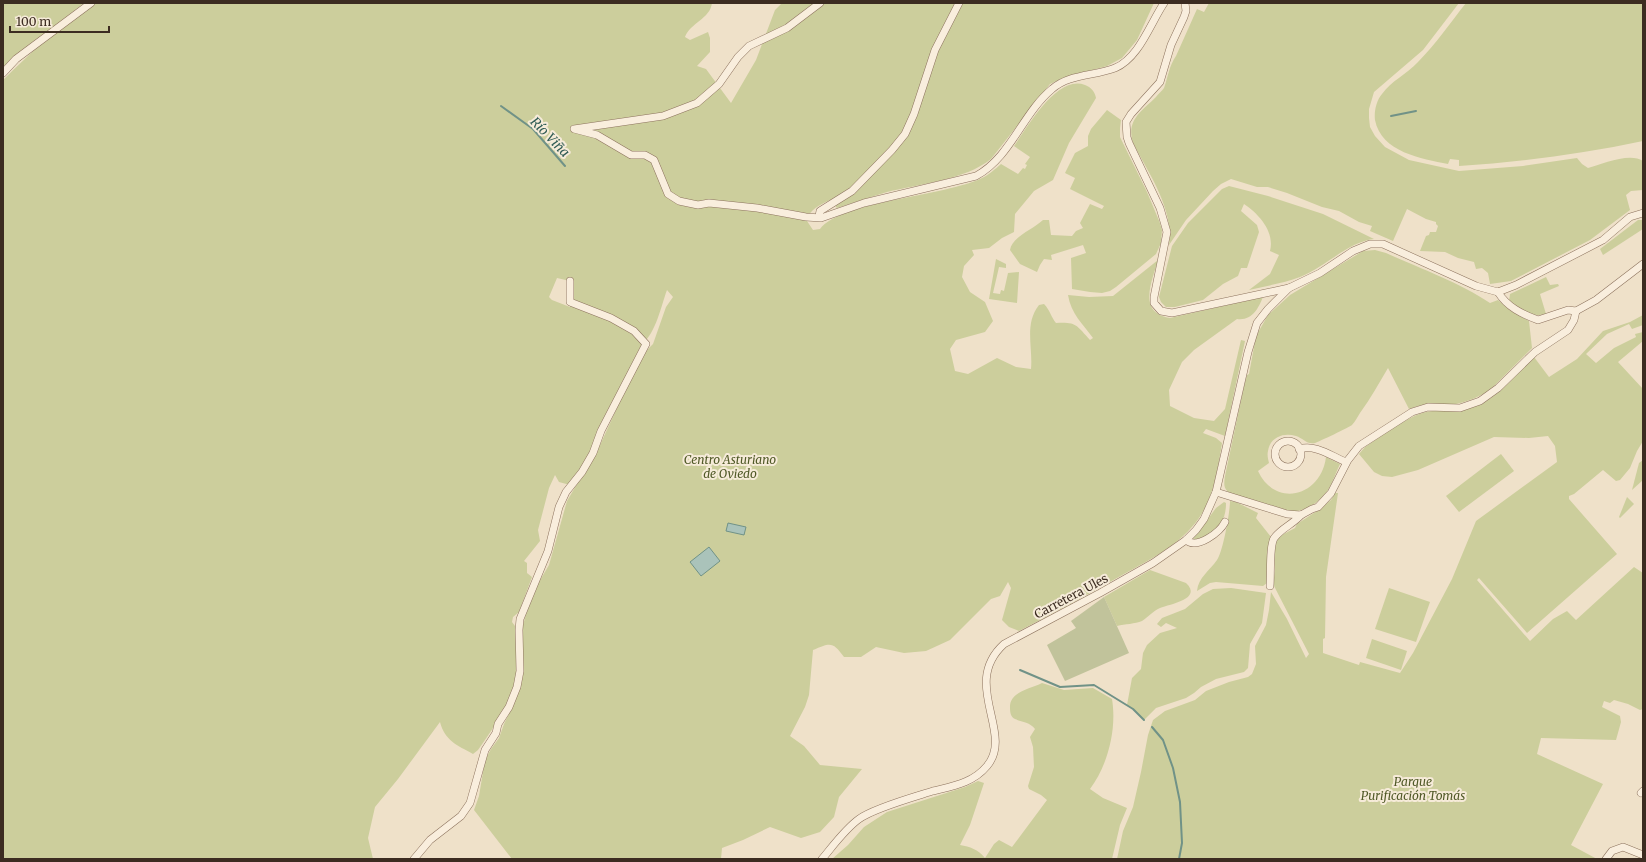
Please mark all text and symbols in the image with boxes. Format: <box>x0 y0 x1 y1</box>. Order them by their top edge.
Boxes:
scale bar <box>10 8 109 34</box>
text: 100 m <box>16 14 51 29</box>
water label: Río Viña <box>527 113 573 161</box>
park label: Centro Asturiano de Oviedo <box>684 452 776 481</box>
street label: Carretera Ules <box>1032 570 1110 622</box>
park label: Parque Purificación Tomás <box>1361 774 1465 803</box>

